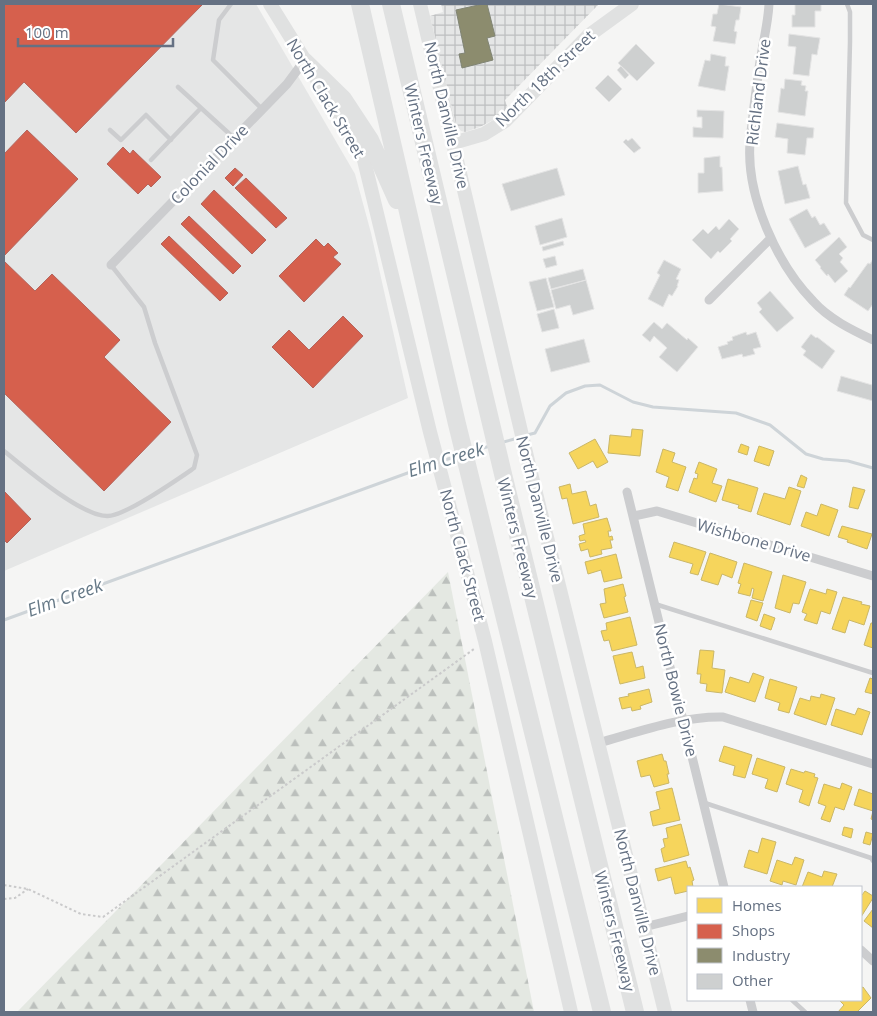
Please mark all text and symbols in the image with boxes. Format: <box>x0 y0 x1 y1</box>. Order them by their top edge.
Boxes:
scale bar <box>18 15 172 47</box>
text: 100 m <box>25 22 69 42</box>
street label: North 18th Street <box>490 25 600 131</box>
street label: North Clack Street <box>282 34 371 162</box>
street label: Richland Drive <box>741 37 775 147</box>
street label: North Danville Drive <box>419 39 475 191</box>
street label: Winters Freeway <box>399 81 449 208</box>
street label: Colonial Drive <box>165 119 253 209</box>
street label: North Danville Drive <box>511 433 569 585</box>
water label: Elm Creek <box>405 436 488 482</box>
street label: Winters Freeway <box>492 475 544 602</box>
street label: North Clack Street <box>435 487 491 624</box>
street label: Wishbone Drive <box>694 513 814 567</box>
water label: Elm Creek <box>24 572 107 622</box>
street label: North Bowie Drive <box>649 621 703 759</box>
street label: North Danville Drive <box>609 826 667 978</box>
street label: Winters Freeway <box>589 868 641 995</box>
legend <box>687 886 862 1001</box>
text: Homes <box>732 895 782 915</box>
text: Shops <box>732 920 775 940</box>
text: Industry <box>732 945 790 965</box>
text: Other <box>732 970 773 990</box>

